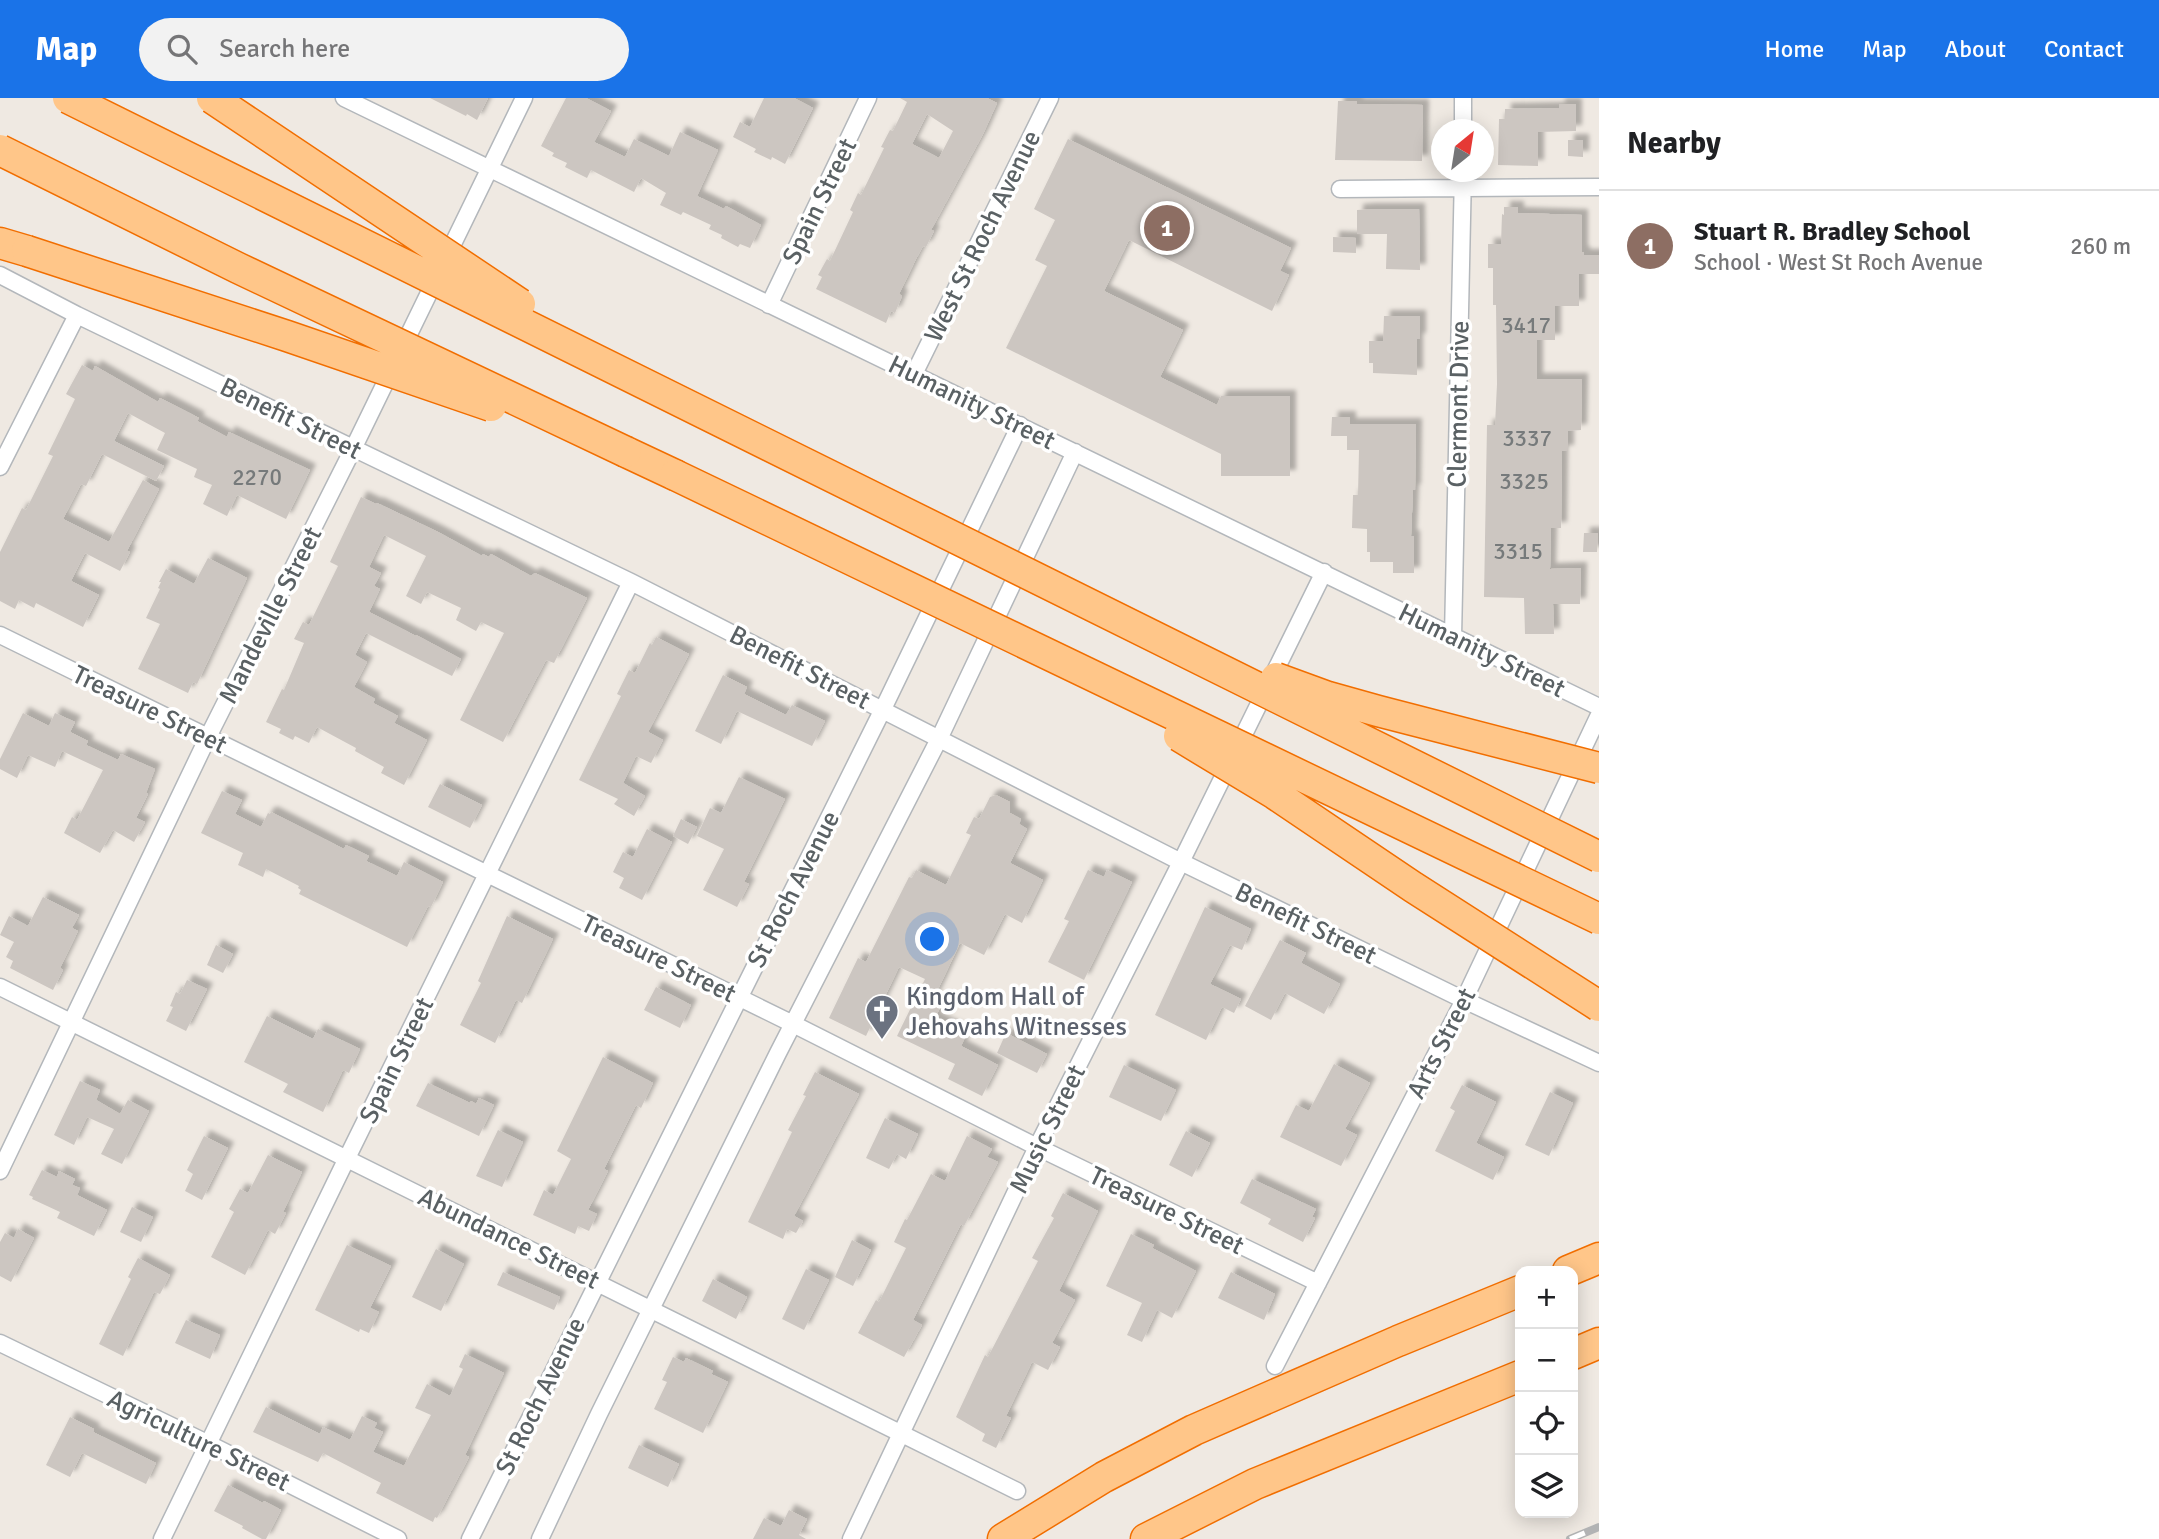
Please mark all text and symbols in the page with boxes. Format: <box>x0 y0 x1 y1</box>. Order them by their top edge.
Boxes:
search box <box>139 18 629 81</box>
text: Map <box>35 29 97 70</box>
icon: search <box>163 30 201 68</box>
text: Search here <box>219 33 350 65</box>
text: Home <box>1764 34 1824 64</box>
text: Map <box>1862 34 1907 64</box>
text: About <box>1945 34 2006 64</box>
text: Contact <box>2044 34 2124 64</box>
north arrow <box>1431 119 1494 182</box>
street label: West St Roch Avenue <box>918 125 1048 348</box>
text: Nearby <box>1627 125 1721 162</box>
street label: Spain Street <box>776 133 864 270</box>
pin: 1 <box>1144 202 1190 254</box>
text: Stuart R. Bradley School <box>1694 216 1970 248</box>
text: 1 <box>1644 232 1656 261</box>
text: 260 m <box>2070 232 2131 261</box>
text: School · West St Roch Avenue <box>1694 248 1983 277</box>
house number: 3417 <box>1501 311 1551 340</box>
street label: Clermont Drive <box>1442 320 1476 488</box>
street label: Humanity Street <box>883 349 1060 457</box>
street label: Benefit Street <box>215 371 367 467</box>
house number: 3337 <box>1502 424 1552 453</box>
house number: 2270 <box>232 463 282 492</box>
house number: 3325 <box>1499 467 1549 496</box>
street label: Mandeville Street <box>212 521 329 709</box>
house number: 3315 <box>1493 537 1543 566</box>
street label: Humanity Street <box>1393 597 1570 705</box>
street label: Benefit Street <box>724 619 875 717</box>
street label: Treasure Street <box>67 659 232 761</box>
street label: St Roch Avenue <box>741 806 847 973</box>
street label: Benefit Street <box>1230 876 1382 972</box>
street label: Treasure Street <box>576 908 741 1010</box>
your location <box>915 922 949 956</box>
place label: Kingdom Hall of Jehovahs Witnesses <box>906 981 1127 1043</box>
street label: Arts Street <box>1400 983 1483 1104</box>
street label: Spain Street <box>353 992 441 1129</box>
church icon: Kingdom Hall of Jehovahs Witnesses <box>863 992 901 1041</box>
street label: Music Street <box>1003 1060 1093 1199</box>
street label: Treasure Street <box>1084 1160 1249 1262</box>
street label: Abundance Street <box>413 1181 604 1297</box>
map controls <box>1515 1266 1578 1518</box>
button: + <box>1515 1266 1578 1329</box>
street label: St Roch Avenue <box>489 1312 593 1481</box>
button: − <box>1515 1329 1578 1392</box>
street label: Agriculture Street <box>102 1383 295 1499</box>
button: locate <box>1515 1392 1578 1455</box>
button: layers <box>1515 1455 1578 1518</box>

